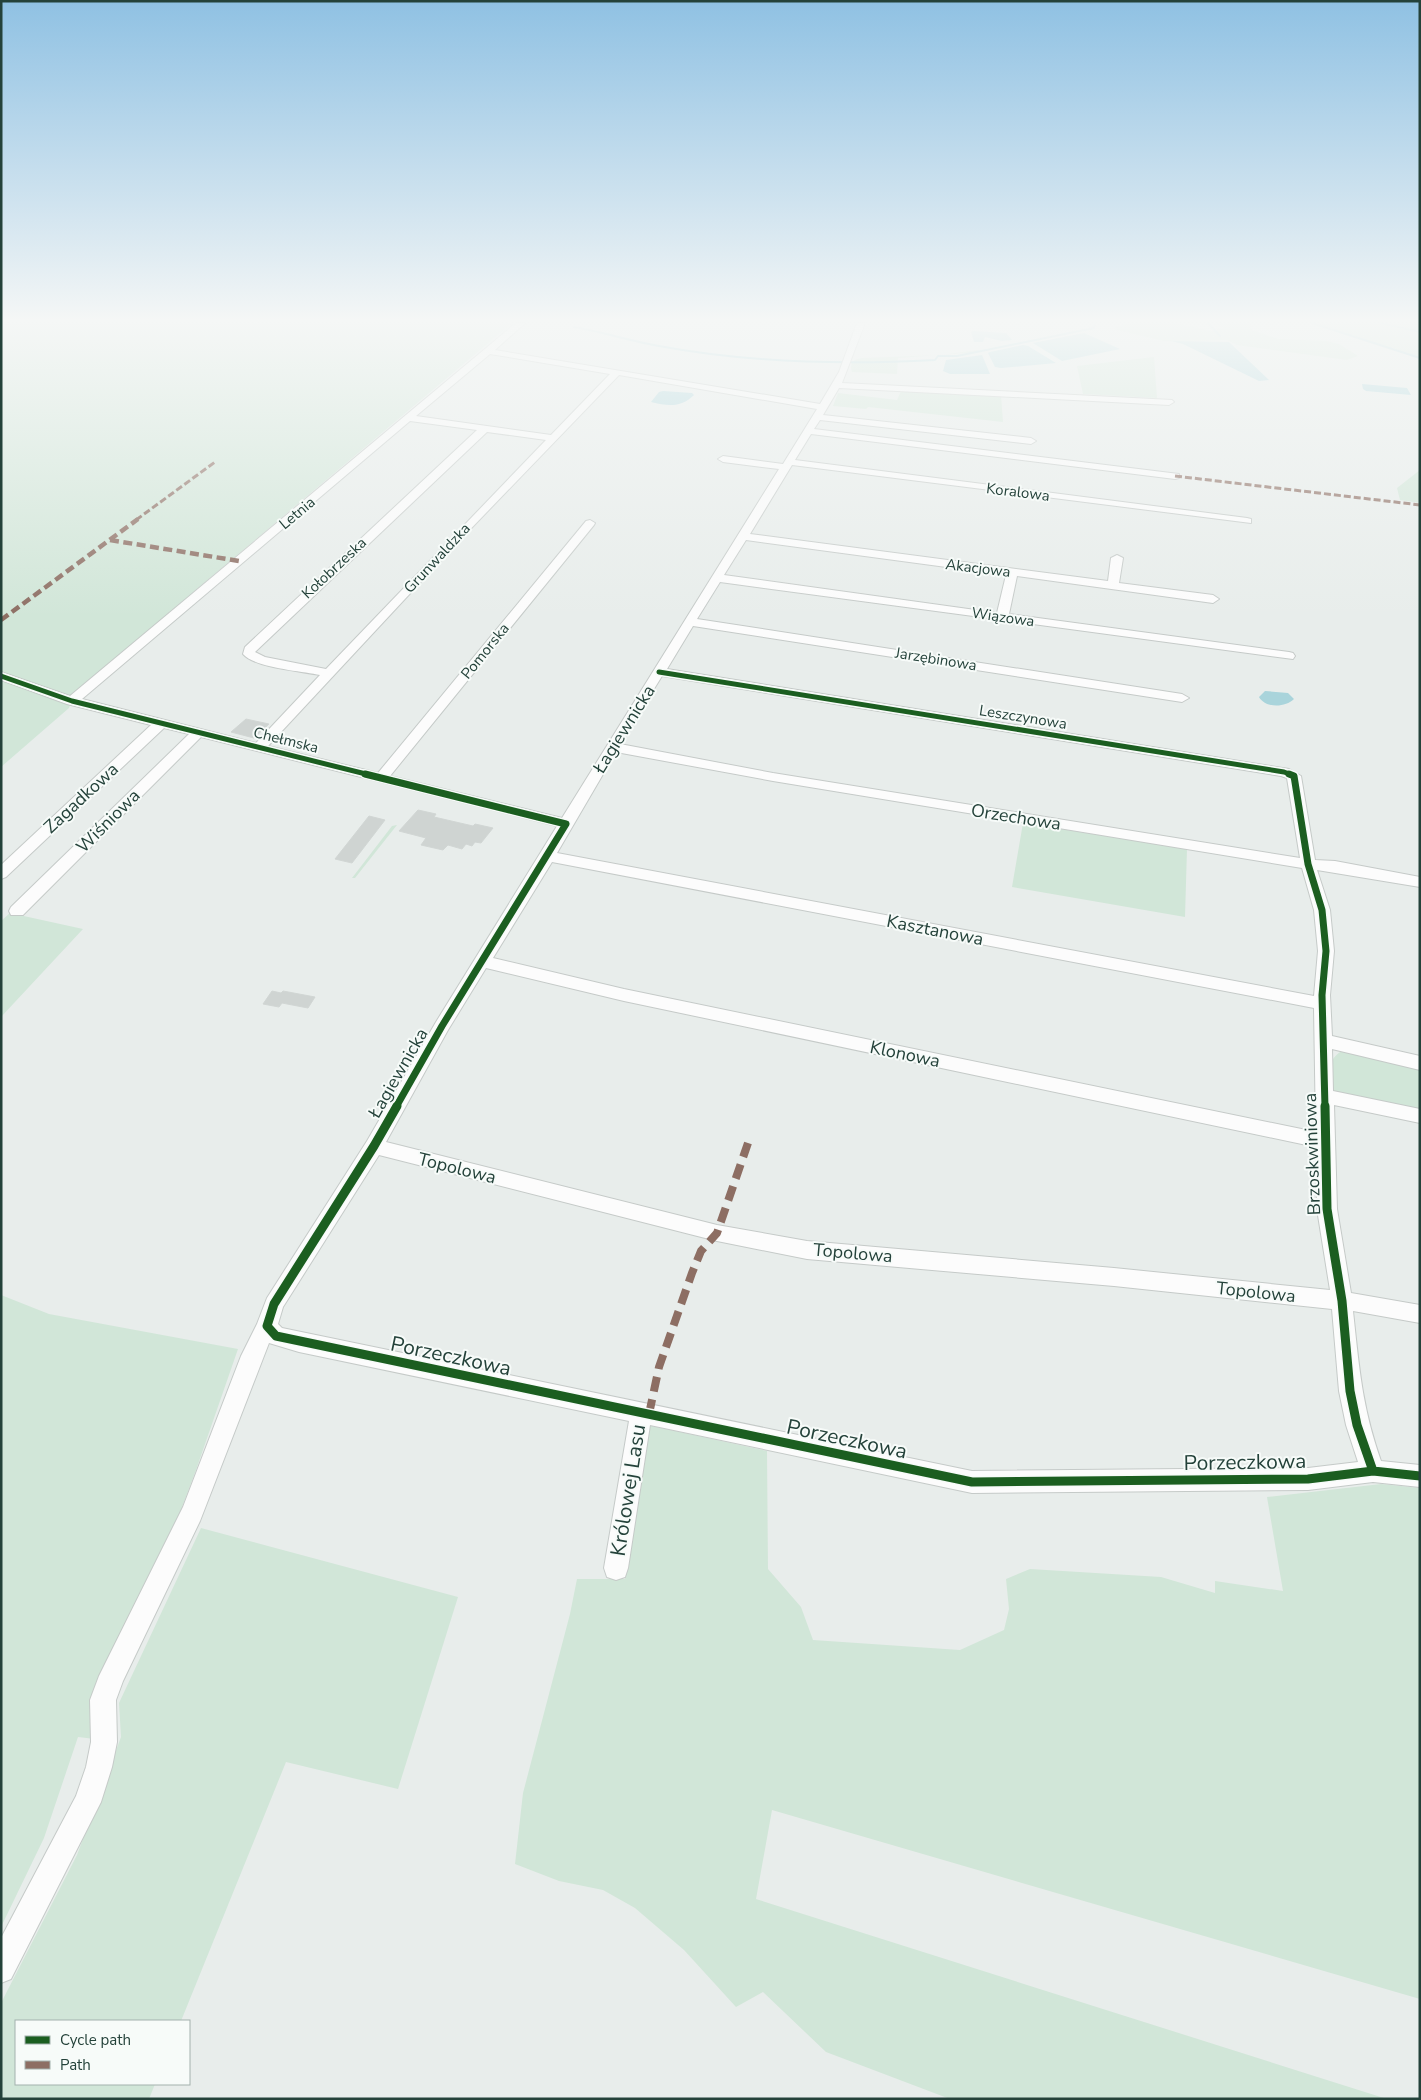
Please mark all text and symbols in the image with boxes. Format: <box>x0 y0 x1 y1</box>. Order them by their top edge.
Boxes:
street label: Koralowa <box>985 478 1051 506</box>
street label: Letnia <box>275 492 319 534</box>
street label: Grunwaldzka <box>399 519 475 597</box>
street label: Kołobrzeska <box>297 533 371 603</box>
street label: Akacjowa <box>944 554 1012 582</box>
street label: Wiązowa <box>970 603 1036 631</box>
street label: Pomorska <box>456 619 514 683</box>
street label: Jarzębinowa <box>893 643 978 675</box>
street label: Łagiewnicka <box>587 680 661 779</box>
street label: Leszczynowa <box>978 700 1068 734</box>
street label: Chełmska <box>251 722 321 758</box>
street label: Zagadkowa <box>39 757 123 839</box>
street label: Wiśniowa <box>71 784 145 858</box>
street label: Orzechowa <box>969 798 1063 836</box>
street label: Kasztanowa <box>885 909 985 951</box>
street label: Łagiewnicka <box>362 1024 433 1123</box>
street label: Klonowa <box>868 1035 942 1073</box>
street label: Brzoskwiniowa <box>1298 1092 1326 1216</box>
street label: Topolowa <box>415 1147 499 1189</box>
street label: Topolowa <box>812 1238 894 1268</box>
street label: Topolowa <box>1215 1276 1297 1308</box>
street label: Porzeczkowa <box>388 1330 514 1382</box>
street label: Porzeczkowa <box>784 1413 910 1465</box>
street label: Królowej Lasu <box>604 1422 652 1558</box>
street label: Porzeczkowa <box>1183 1447 1307 1477</box>
legend <box>15 2020 190 2085</box>
text: Cycle path <box>60 2030 131 2050</box>
text: Path <box>60 2055 91 2075</box>

